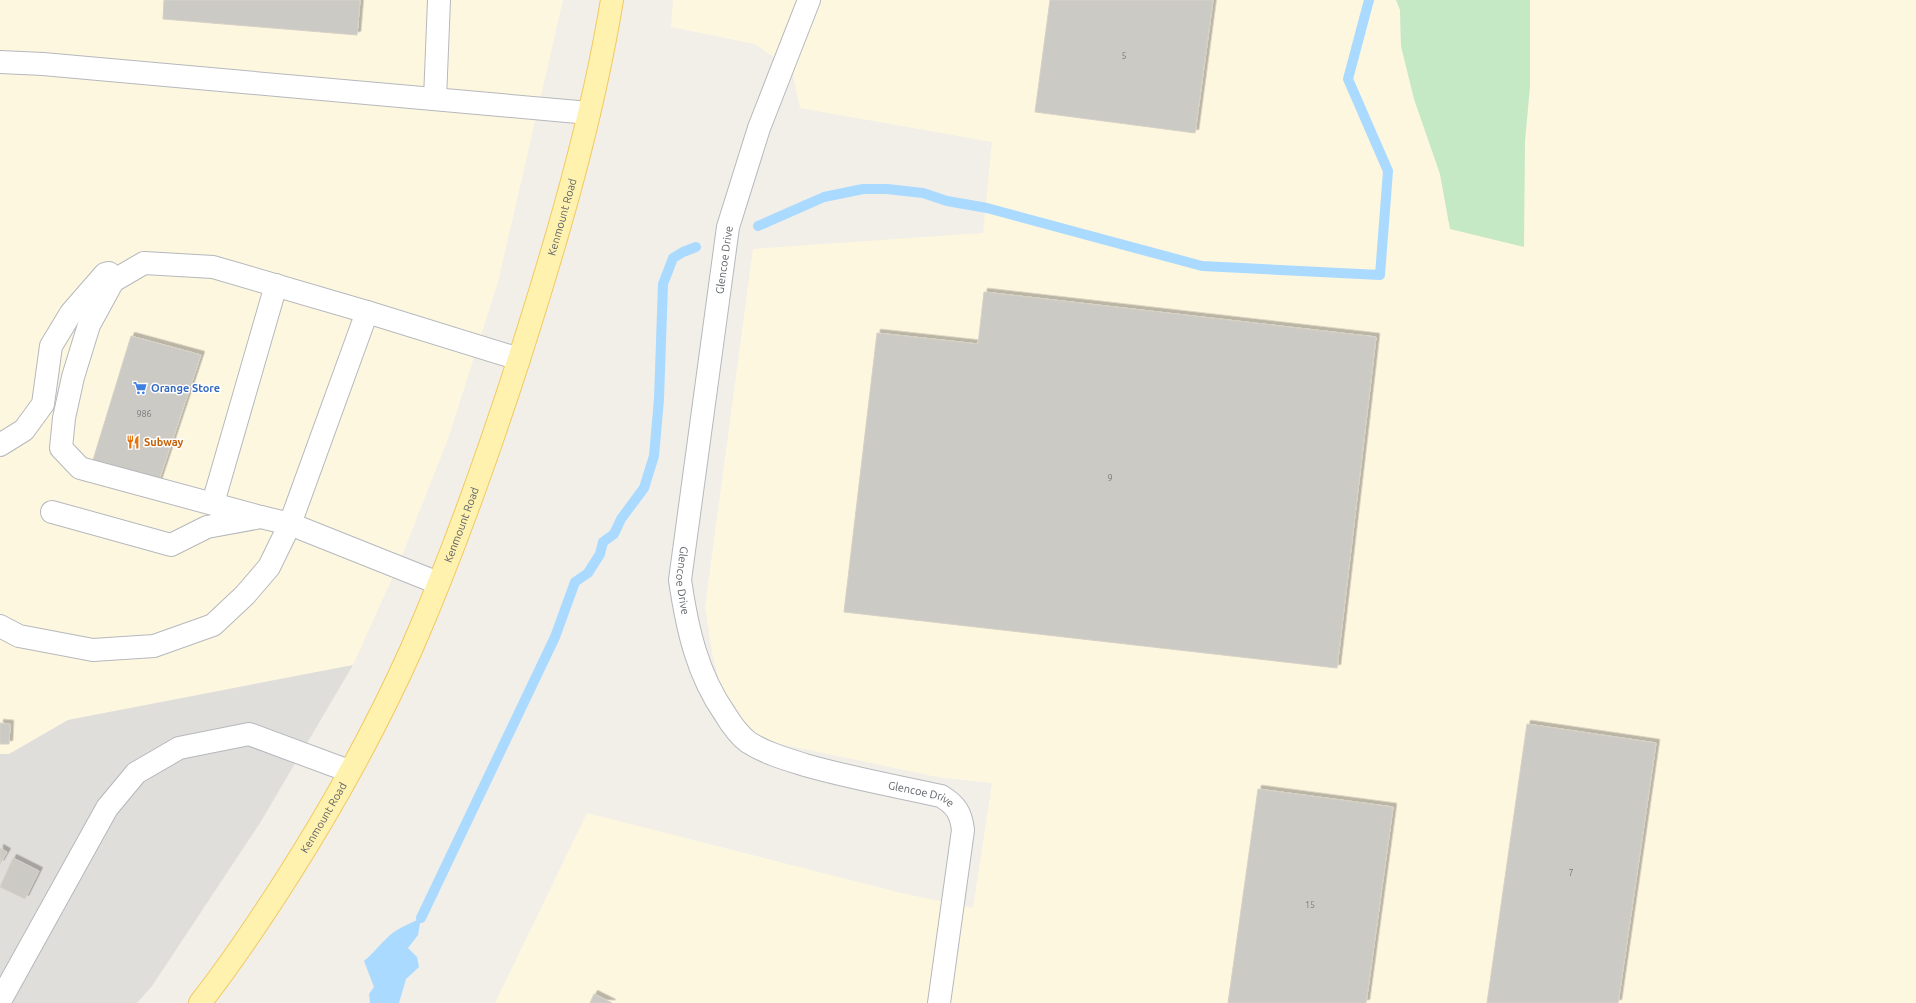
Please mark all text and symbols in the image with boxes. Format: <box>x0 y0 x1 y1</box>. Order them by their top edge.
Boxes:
house number: 5 <box>1121 51 1127 61</box>
street label: Kenmount Road <box>545 177 579 257</box>
street label: Glencoe Drive <box>713 225 735 295</box>
supermarket icon: Orange Store <box>132 380 148 396</box>
place label: Orange Store <box>151 382 220 394</box>
house number: 986 <box>136 409 152 419</box>
restaurant icon: Subway <box>125 434 141 450</box>
place label: Subway <box>144 436 184 448</box>
house number: 9 <box>1107 473 1113 483</box>
street label: Kenmount Road <box>442 485 481 564</box>
street label: Glencoe Drive <box>674 546 692 616</box>
street label: Glencoe Drive <box>887 779 957 809</box>
street label: Kenmount Road <box>298 780 349 855</box>
house number: 7 <box>1568 868 1574 878</box>
house number: 15 <box>1305 900 1315 910</box>

